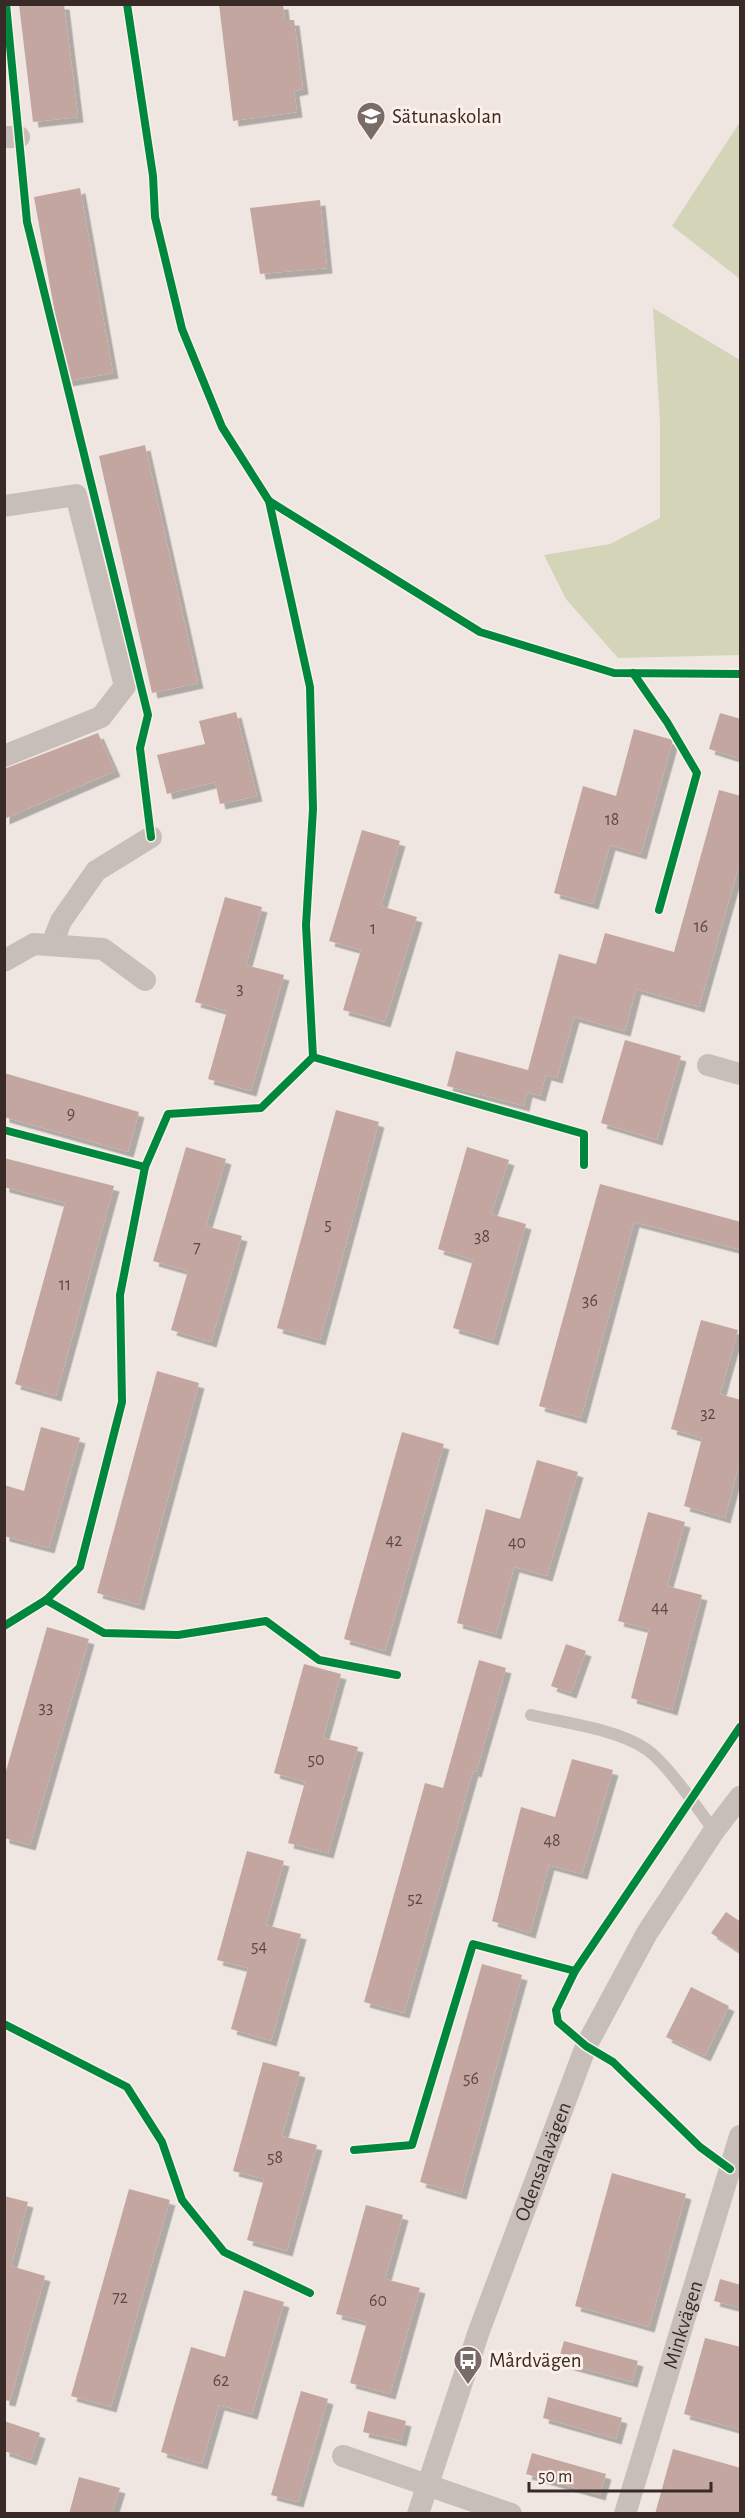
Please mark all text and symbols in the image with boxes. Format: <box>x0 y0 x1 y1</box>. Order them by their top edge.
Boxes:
school or university icon: Sätunaskolan <box>355 100 387 142</box>
place label: Sätunaskolan <box>392 106 502 127</box>
house number: 18 <box>605 811 619 829</box>
house number: 16 <box>694 918 708 936</box>
house number: 1 <box>370 920 376 938</box>
house number: 3 <box>236 980 244 998</box>
house number: 9 <box>67 1105 75 1123</box>
house number: 5 <box>324 1216 332 1234</box>
house number: 38 <box>474 1228 490 1246</box>
house number: 7 <box>193 1239 201 1257</box>
house number: 11 <box>59 1276 71 1294</box>
house number: 36 <box>582 1292 598 1310</box>
house number: 32 <box>700 1405 716 1423</box>
house number: 42 <box>386 1532 402 1550</box>
house number: 40 <box>508 1534 526 1552</box>
house number: 44 <box>651 1599 669 1617</box>
house number: 33 <box>39 1699 53 1717</box>
house number: 50 <box>307 1751 325 1769</box>
house number: 48 <box>543 1832 561 1850</box>
house number: 52 <box>407 1890 423 1908</box>
house number: 54 <box>251 1938 267 1956</box>
house number: 56 <box>463 2070 479 2088</box>
street label: Odensalavägen <box>511 2099 575 2224</box>
house number: 58 <box>267 2149 283 2167</box>
street label: Minkvägen <box>659 2278 706 2371</box>
house number: 72 <box>112 2289 128 2307</box>
house number: 60 <box>369 2292 387 2310</box>
bus stop icon: Mårdvägen <box>452 2344 484 2386</box>
place label: Mårdvägen <box>489 2350 581 2371</box>
house number: 62 <box>213 2372 229 2390</box>
scale bar <box>529 2455 710 2493</box>
text: 50 m <box>538 2468 572 2486</box>

